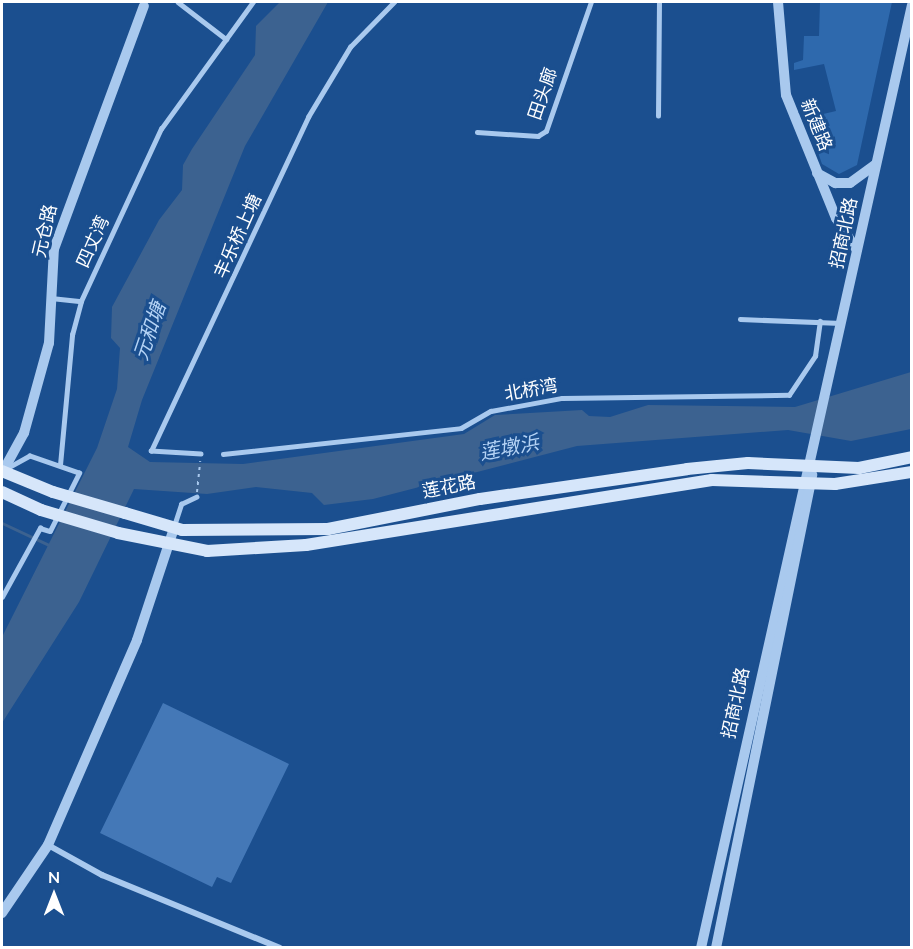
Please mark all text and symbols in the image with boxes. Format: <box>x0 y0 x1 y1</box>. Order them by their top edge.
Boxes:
street label: 田头廊 <box>524 65 562 123</box>
street label: 新建路 <box>796 96 836 154</box>
street label: 丰乐桥上塘 <box>210 190 266 282</box>
street label: 招商北路 <box>826 196 862 270</box>
street label: 元仓路 <box>28 202 62 260</box>
street label: 四丈湾 <box>72 213 114 271</box>
water label: 元和塘 <box>128 299 170 363</box>
street label: 北桥湾 <box>503 375 559 405</box>
water label: 莲墩浜 <box>477 429 541 465</box>
street label: 莲花路 <box>420 471 478 503</box>
street label: 招商北路 <box>718 666 754 740</box>
north arrow <box>24 865 84 925</box>
text: N <box>48 867 60 887</box>

